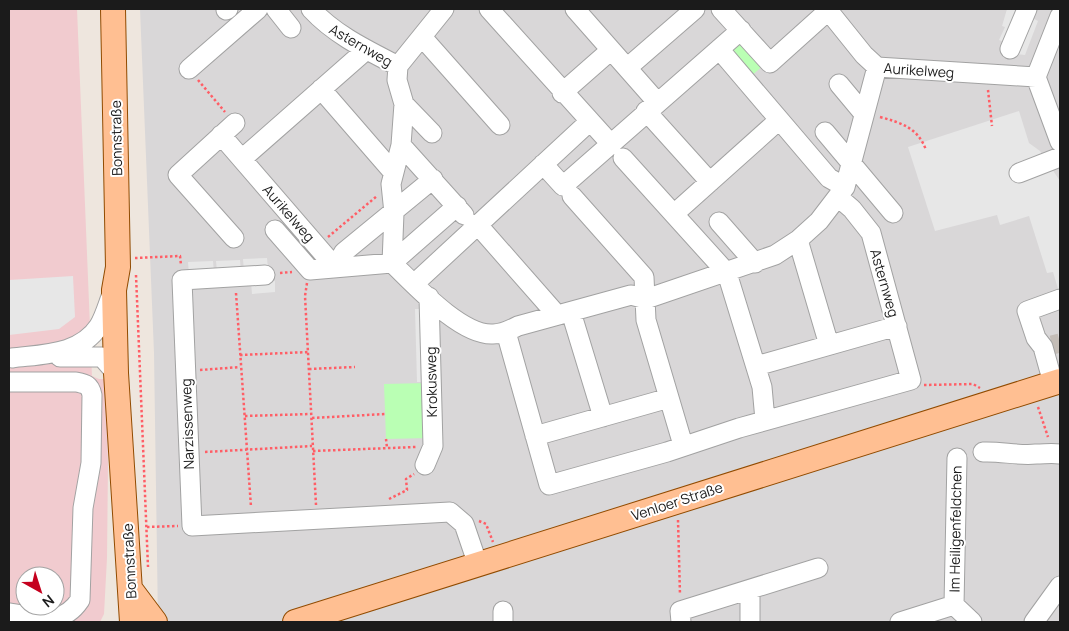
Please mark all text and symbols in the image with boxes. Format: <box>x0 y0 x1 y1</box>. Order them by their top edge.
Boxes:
street label: Asternweg <box>326 19 396 71</box>
street label: Aurikelweg <box>883 58 955 82</box>
street label: Bonnstraße <box>106 100 126 176</box>
street label: Aurikelweg <box>259 180 319 246</box>
street label: Asternweg <box>866 247 904 319</box>
street label: Krokusweg <box>421 346 441 418</box>
street label: Narzissenweg <box>176 378 198 470</box>
street label: Im Heiligenfeldchen <box>944 465 966 593</box>
street label: Venloer Straße <box>629 477 725 525</box>
street label: Bonnstraße <box>118 523 140 599</box>
north arrow <box>15 566 65 616</box>
text: N <box>39 591 58 612</box>

